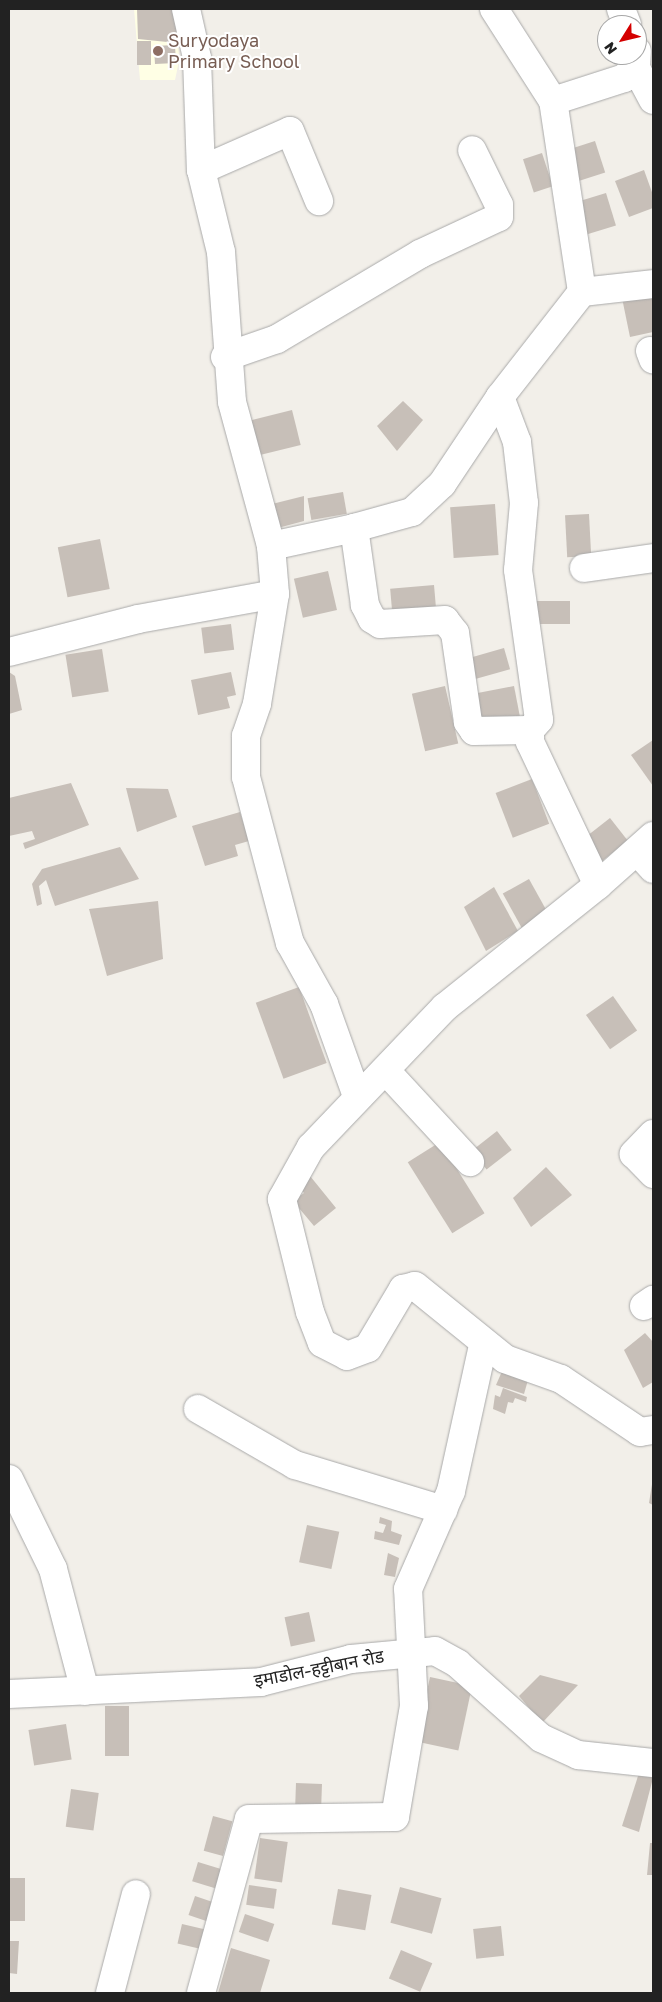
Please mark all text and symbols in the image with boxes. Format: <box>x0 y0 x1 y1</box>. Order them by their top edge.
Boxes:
north arrow <box>597 15 647 65</box>
place label: Suryodaya Primary School <box>168 30 300 72</box>
text: N <box>600 39 620 58</box>
marker: Suryodaya Primary School <box>152 45 164 57</box>
street label: इमाडोल-हट्टीबान रोड <box>252 1645 386 1691</box>

